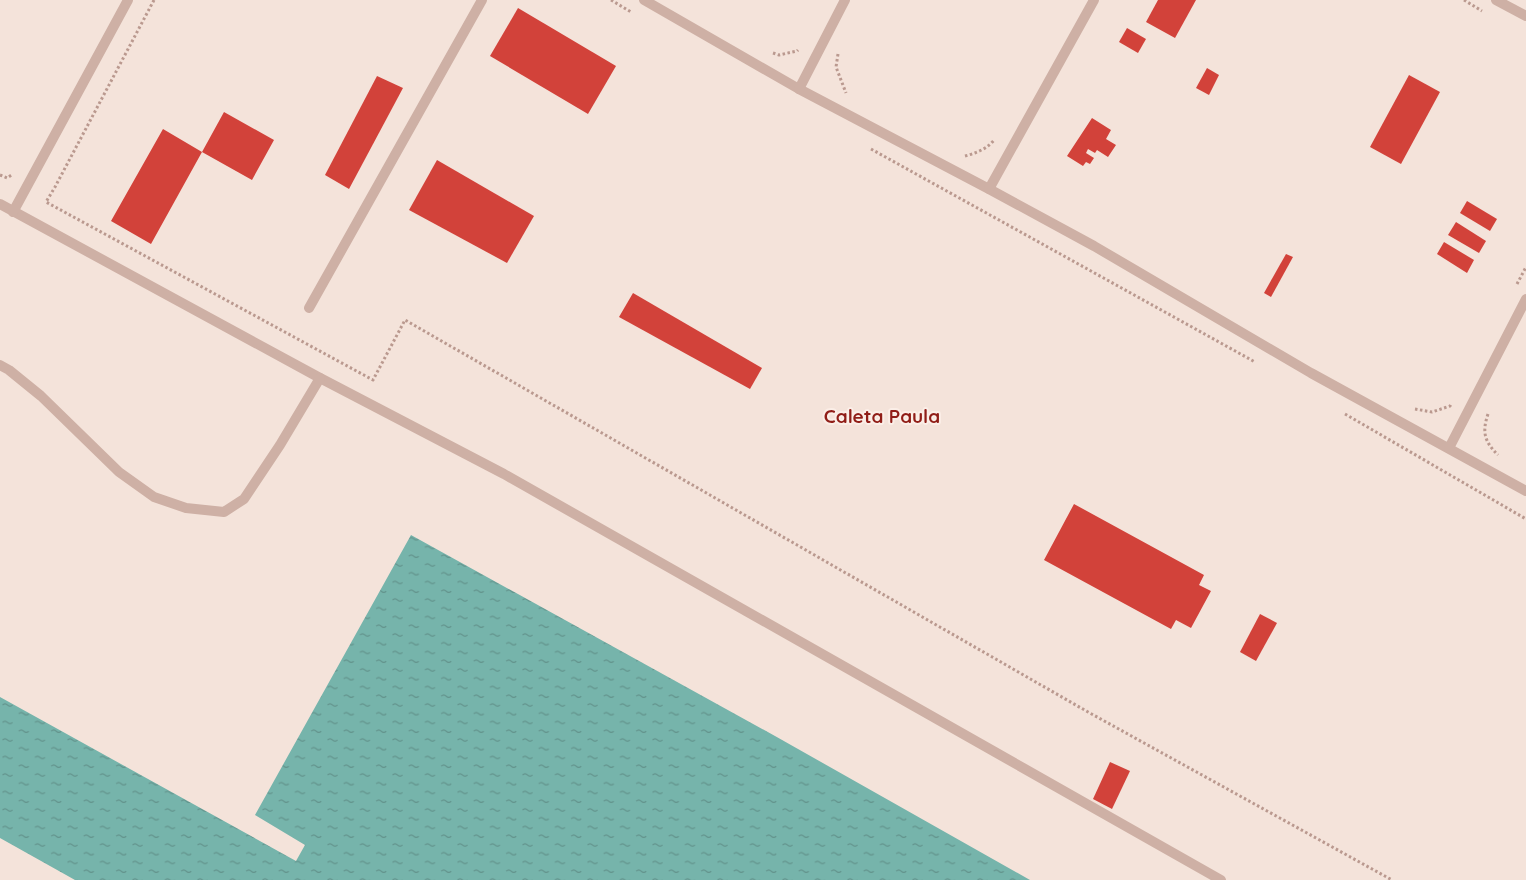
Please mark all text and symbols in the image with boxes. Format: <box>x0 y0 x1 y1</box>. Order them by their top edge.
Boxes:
district label: Caleta Paula <box>824 404 940 428</box>

